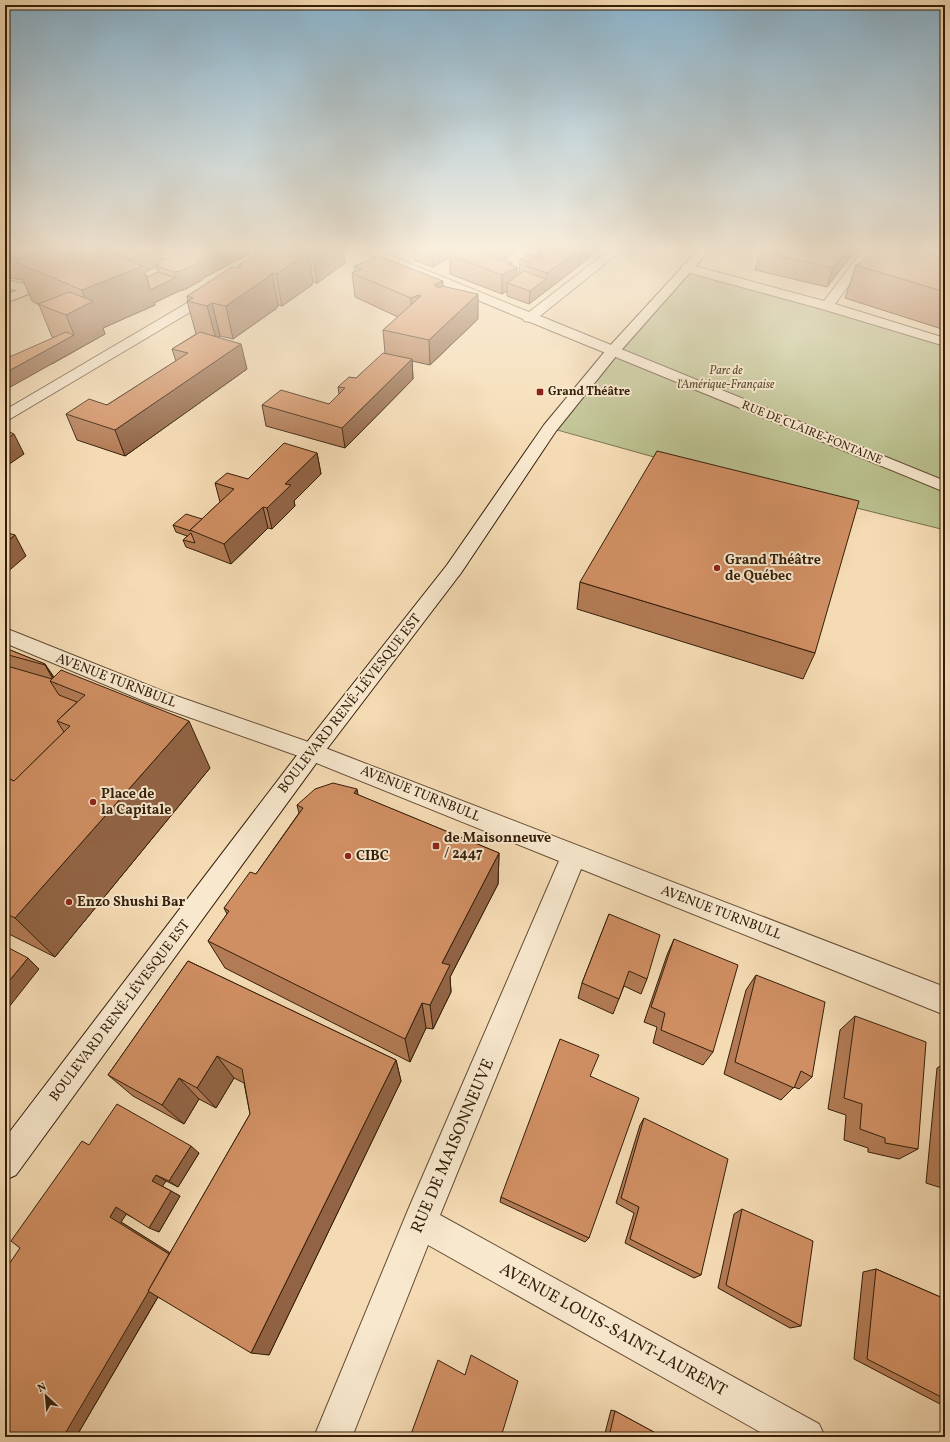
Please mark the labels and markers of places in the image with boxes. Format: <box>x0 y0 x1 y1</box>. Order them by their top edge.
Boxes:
place label: Grand Théâtre <box>548 384 630 400</box>
marker: Grand Théâtre <box>535 387 545 397</box>
place label: Grand Théâtre de Québec <box>725 551 821 586</box>
marker: Grand Théâtre de Québec <box>712 563 722 573</box>
place label: Place de la Capitale <box>101 785 171 820</box>
marker: Place de la Capitale <box>88 797 98 807</box>
place label: de Maisonneuve / 2447 <box>444 829 551 864</box>
marker: de Maisonneuve / 2447 <box>431 841 441 851</box>
place label: CIBC <box>356 847 389 866</box>
marker: CIBC <box>343 851 353 861</box>
place label: Enzo Shushi Bar <box>77 893 186 912</box>
marker: Enzo Shushi Bar <box>64 897 74 907</box>

